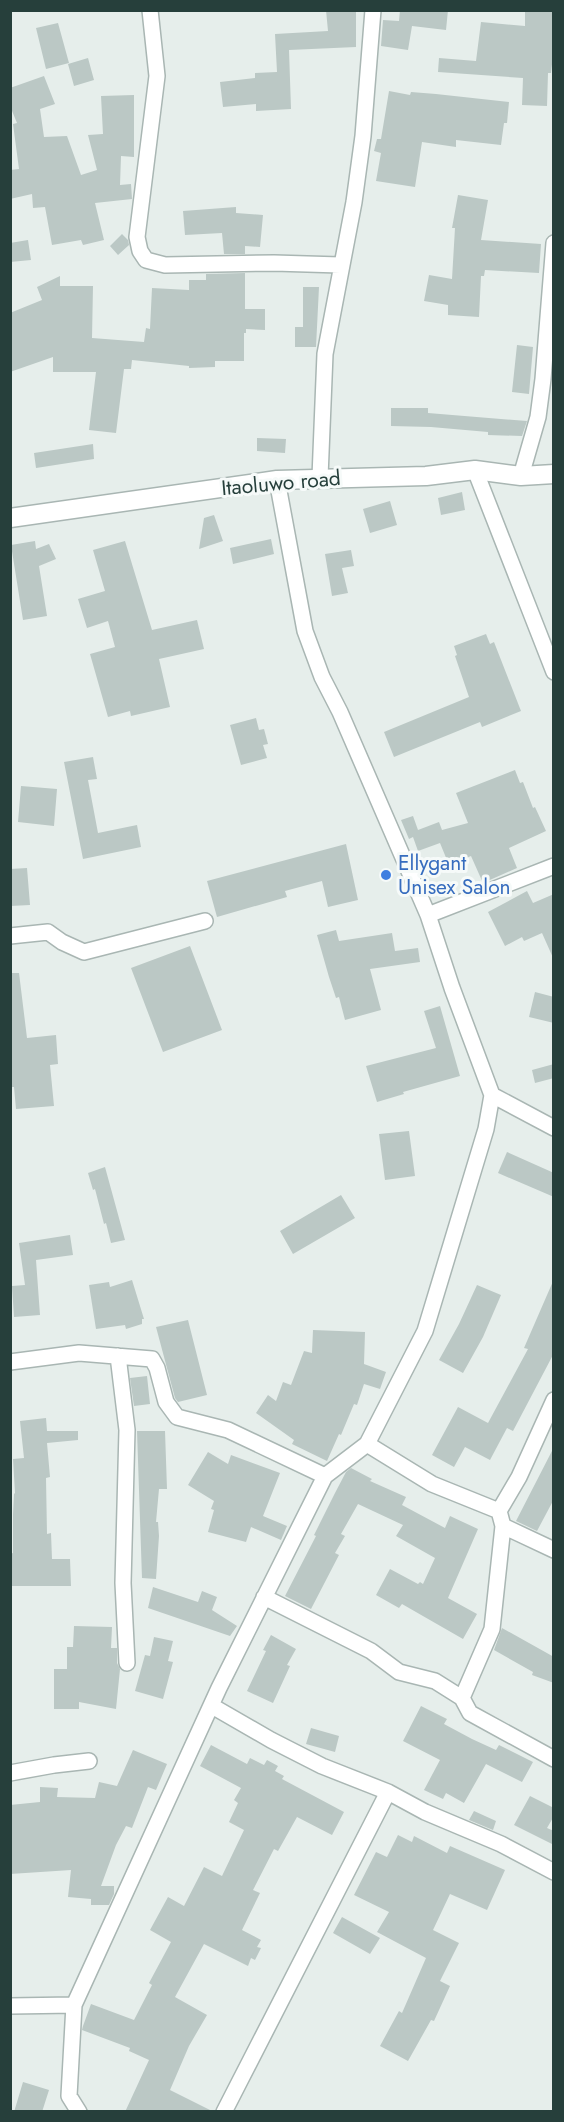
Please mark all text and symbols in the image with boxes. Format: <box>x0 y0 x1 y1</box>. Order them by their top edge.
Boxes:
street label: Itaoluwo road <box>220 463 342 503</box>
place label: Ellygant Unisex Salon <box>398 848 511 902</box>
marker: Ellygant Unisex Salon <box>379 868 393 882</box>

